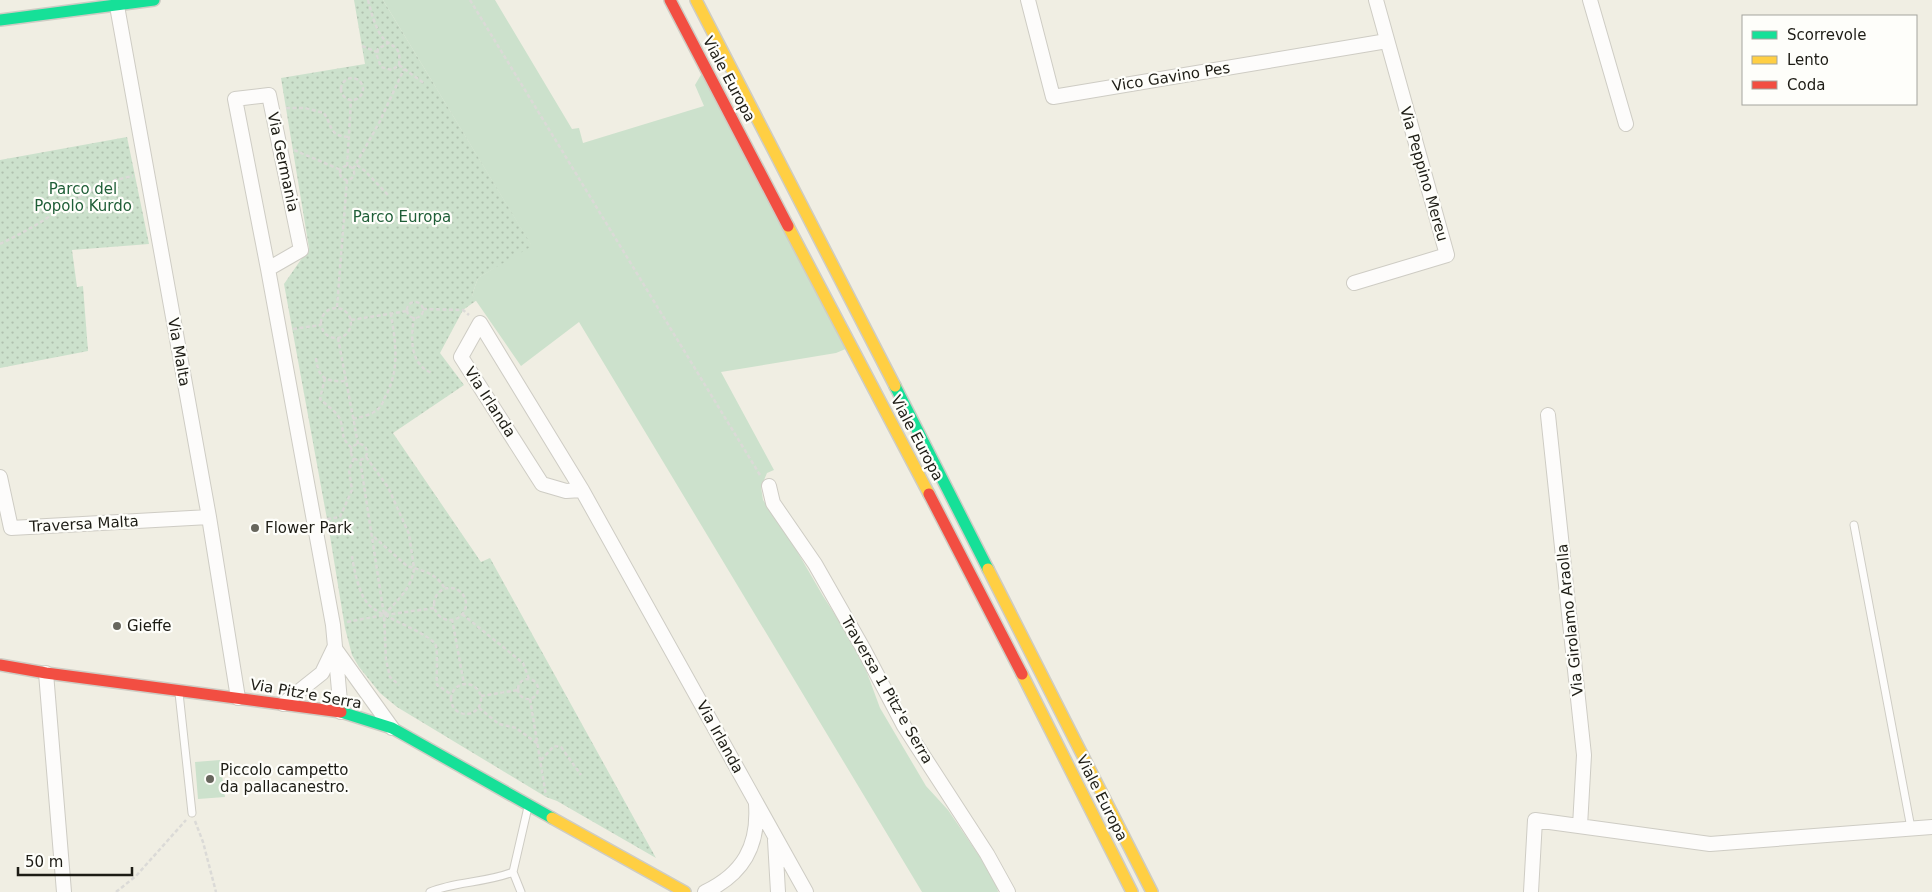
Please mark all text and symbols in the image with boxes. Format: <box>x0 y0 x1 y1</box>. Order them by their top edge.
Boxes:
legend <box>1742 15 1917 105</box>
text: Scorrevole <box>1787 26 1866 44</box>
street label: Viale Europa <box>699 33 759 125</box>
text: Lento <box>1787 51 1829 69</box>
street label: Vico Gavino Pes <box>1111 59 1231 95</box>
text: Coda <box>1787 76 1825 94</box>
street label: Via Peppino Mereu <box>1396 105 1452 243</box>
street label: Via Germania <box>264 110 302 214</box>
park label: Parco del Popolo Kurdo <box>34 180 132 215</box>
park label: Parco Europa <box>353 208 451 226</box>
street label: Via Malta <box>164 316 194 388</box>
street label: Via Irlanda <box>461 363 519 441</box>
street label: Viale Europa <box>887 392 947 484</box>
street label: Traversa Malta <box>28 512 139 536</box>
place label: Flower Park <box>265 519 352 537</box>
marker: Flower Park <box>249 522 261 534</box>
street label: Via Girolamo Araolla <box>1553 543 1587 697</box>
street label: Traversa 1 Pitz'e Serra <box>837 612 937 767</box>
place label: Gieffe <box>127 617 172 635</box>
marker: Gieffe <box>111 620 123 632</box>
street label: Via Pitz'e Serra <box>249 675 363 713</box>
street label: Via Irlanda <box>693 698 747 776</box>
street label: Viale Europa <box>1073 752 1131 844</box>
place label: Piccolo campetto da pallacanestro. <box>220 761 349 796</box>
marker: Piccolo campetto da pallacanestro. <box>204 773 216 785</box>
scale bar <box>18 844 131 876</box>
text: 50 m <box>25 853 63 871</box>

